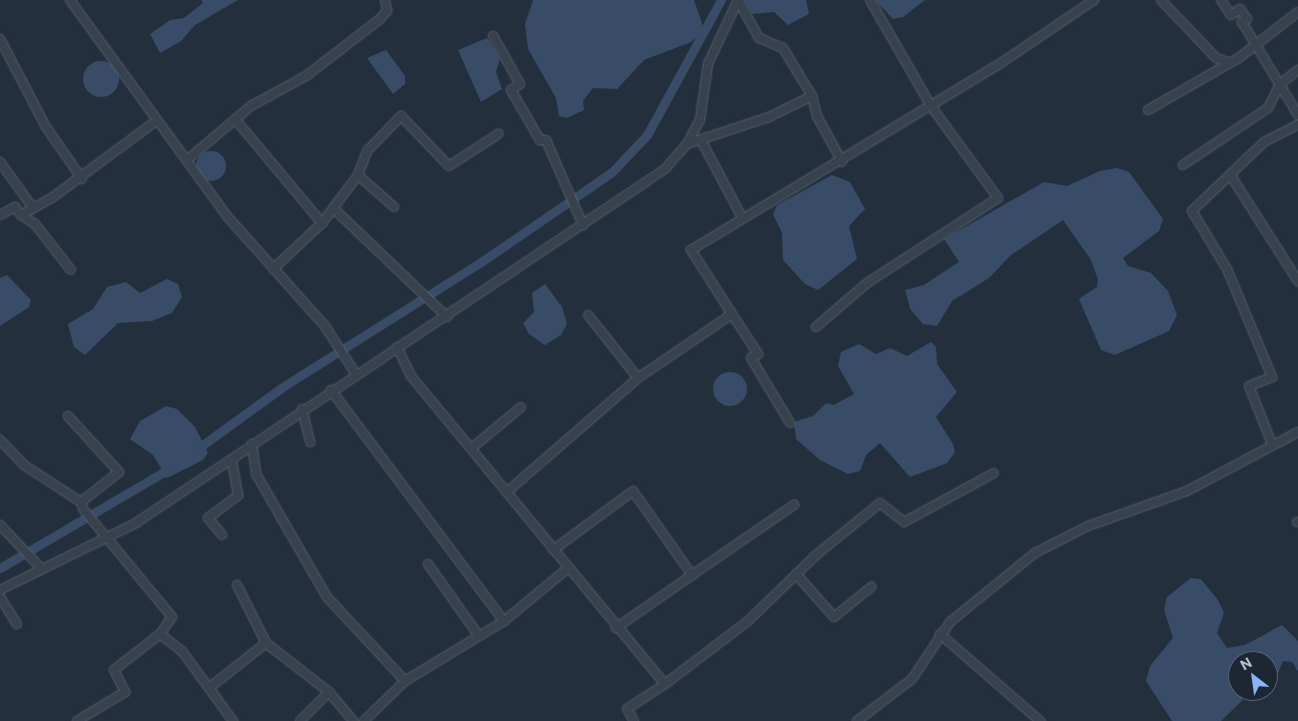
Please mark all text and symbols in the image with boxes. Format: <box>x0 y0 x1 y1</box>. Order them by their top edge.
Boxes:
north arrow <box>1228 651 1278 701</box>
text: N <box>1237 653 1255 673</box>

